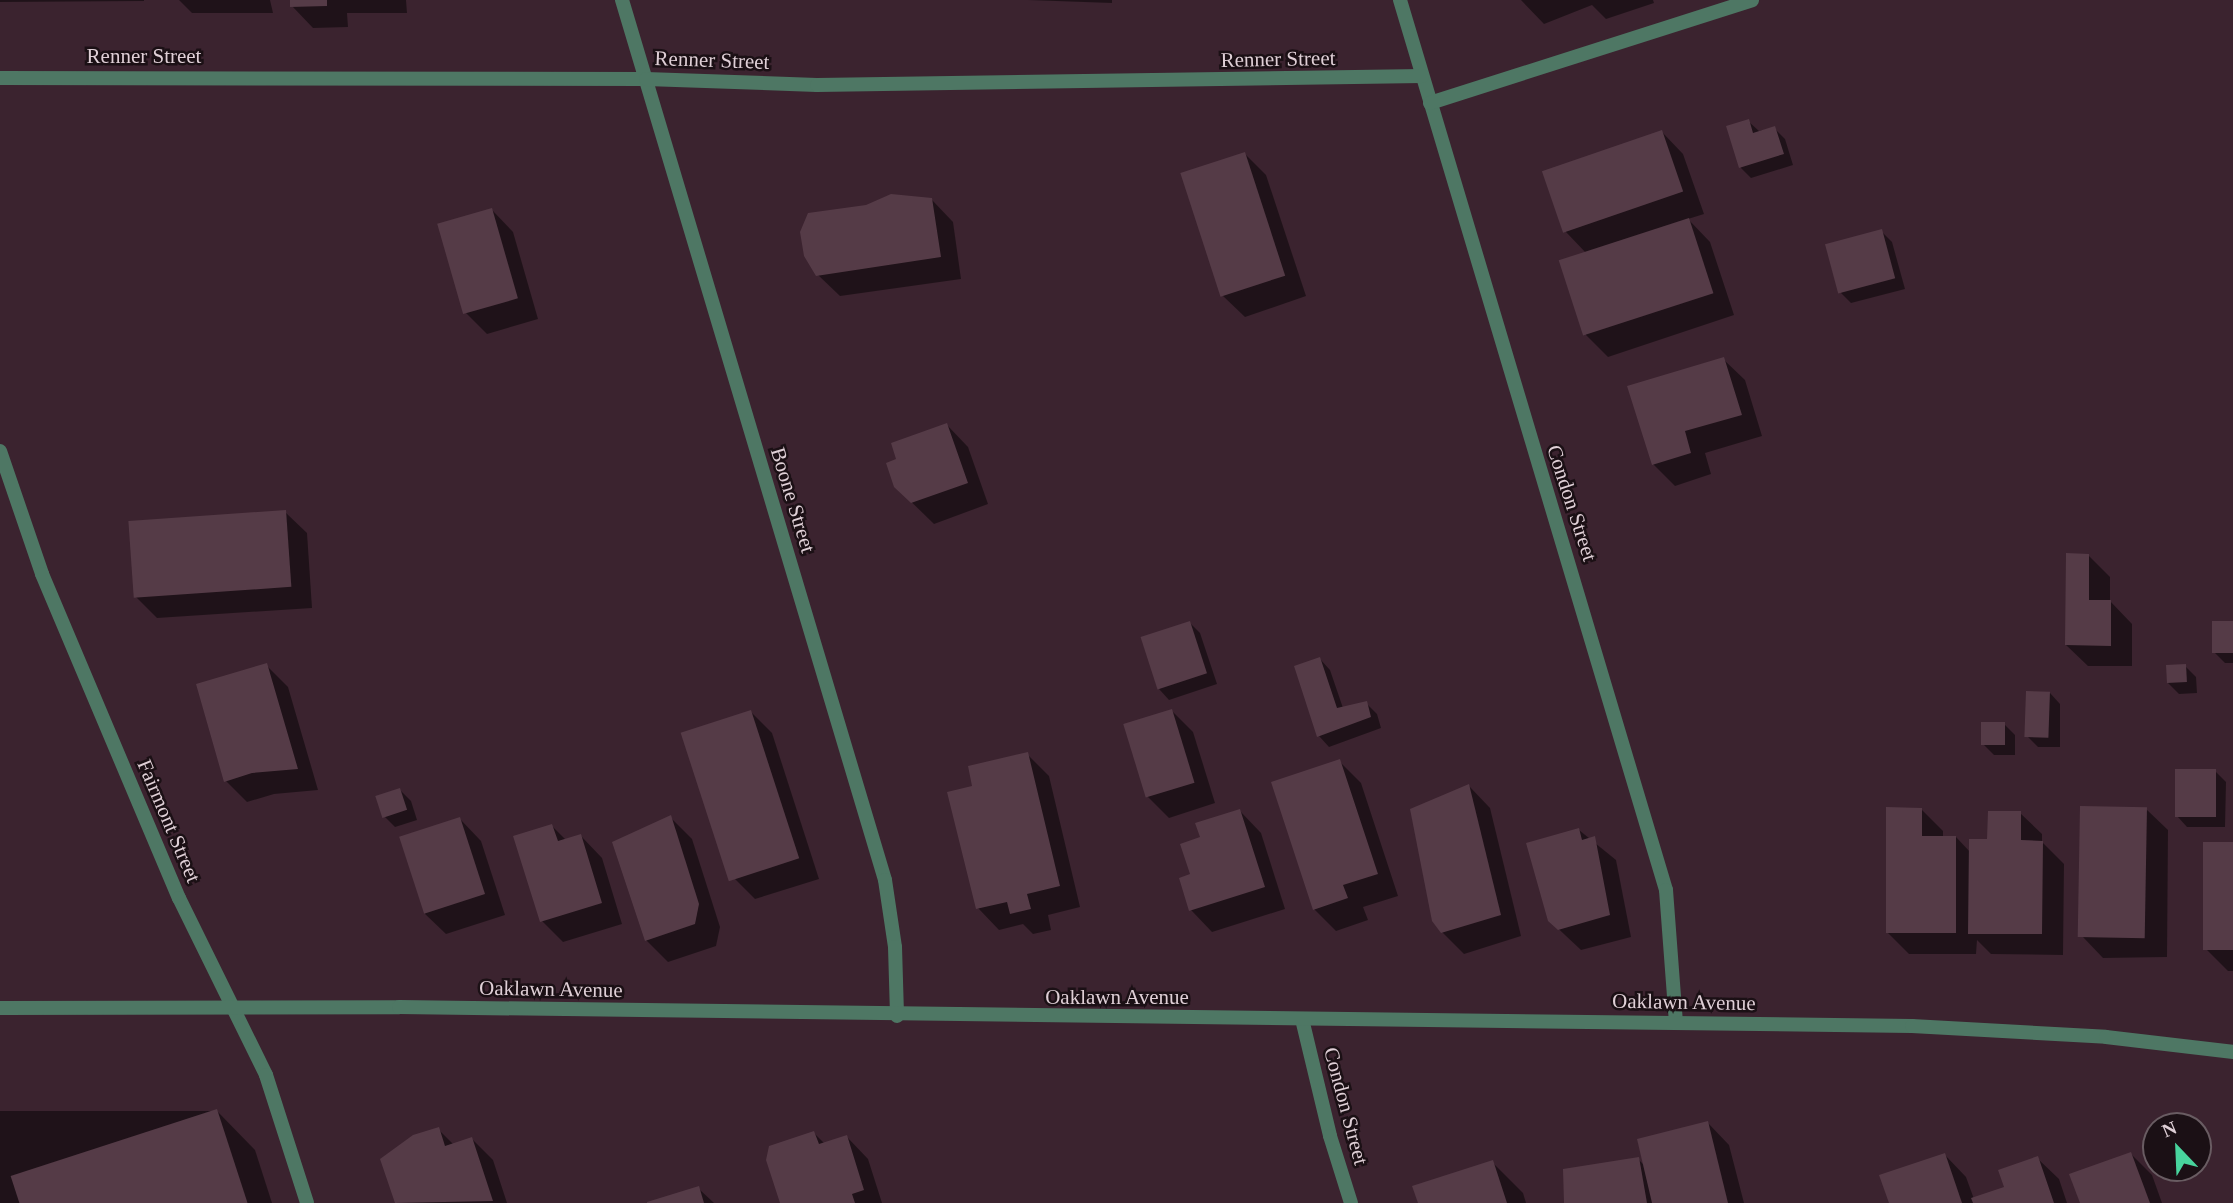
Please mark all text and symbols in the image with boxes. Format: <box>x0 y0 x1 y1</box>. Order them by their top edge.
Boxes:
street label: Renner Street <box>87 43 201 69</box>
street label: Renner Street <box>654 45 770 75</box>
street label: Renner Street <box>1220 45 1336 73</box>
street label: Condon Street <box>1541 442 1603 564</box>
street label: Boone Street <box>765 444 821 556</box>
street label: Fairmont Street <box>132 756 206 886</box>
street label: Oaklawn Avenue <box>478 975 624 1003</box>
street label: Oaklawn Avenue <box>1045 984 1189 1010</box>
street label: Oaklawn Avenue <box>1611 988 1757 1016</box>
street label: Condon Street <box>1318 1044 1374 1168</box>
north arrow <box>2142 1112 2212 1182</box>
text: N <box>2159 1117 2180 1141</box>

